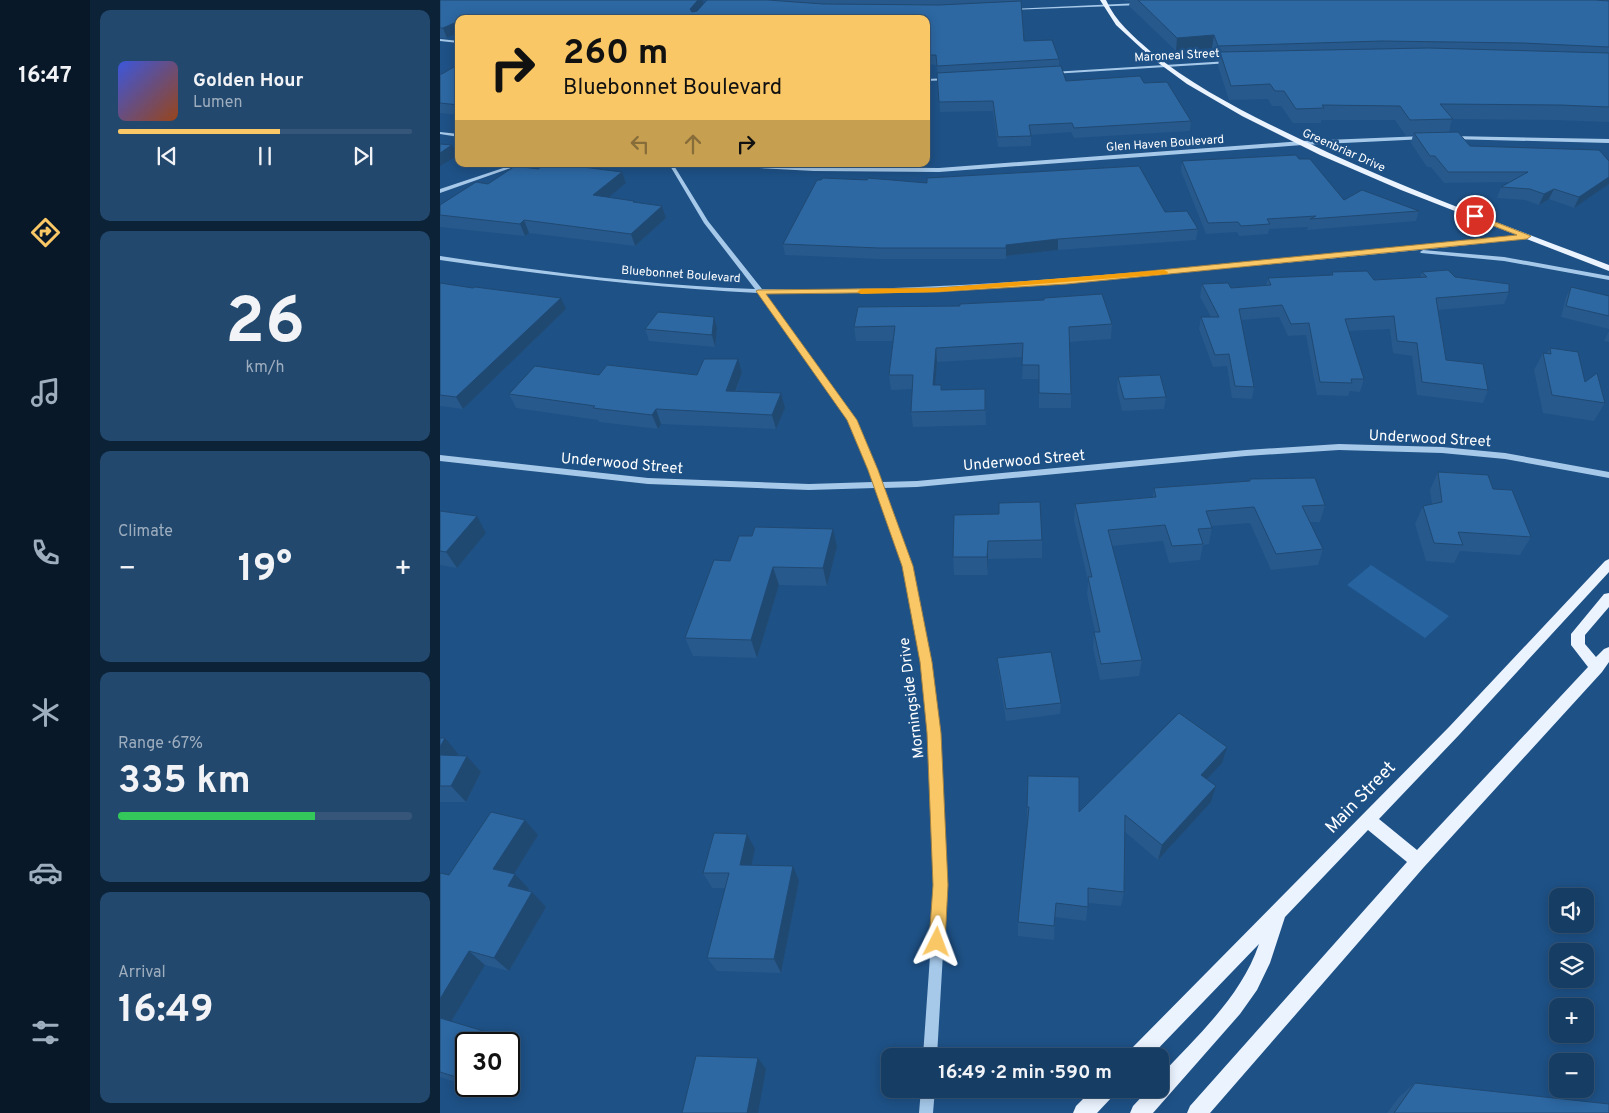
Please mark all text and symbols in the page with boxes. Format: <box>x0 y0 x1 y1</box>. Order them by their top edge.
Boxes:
text: 260 m <box>563 32 668 76</box>
icon: right <box>480 35 545 100</box>
street label: Maroneal Street <box>1134 46 1220 66</box>
text: 16:47 <box>18 63 72 90</box>
text: Golden Hour <box>193 69 304 93</box>
text: Bluebonnet Boulevard <box>563 75 782 102</box>
text: Lumen <box>193 93 243 113</box>
street label: Greenbriar Drive <box>1300 125 1388 176</box>
icon: left <box>626 130 654 158</box>
icon: ahead <box>679 130 707 158</box>
icon: right <box>732 130 760 158</box>
street label: Glen Haven Boulevard <box>1105 132 1225 156</box>
icon: previous <box>153 142 181 170</box>
icon: pause <box>251 142 279 170</box>
icon: next <box>349 142 377 170</box>
pin <box>1454 195 1496 237</box>
icon: arrive <box>1461 202 1489 230</box>
icon: directions <box>28 215 63 250</box>
street label: Bluebonnet Boulevard <box>621 263 741 287</box>
text: 26 <box>225 284 305 366</box>
text: km/h <box>246 358 284 378</box>
icon: music <box>28 375 63 410</box>
street label: Underwood Street <box>1368 427 1492 452</box>
street label: Underwood Street <box>962 447 1086 476</box>
street label: Underwood Street <box>560 450 684 479</box>
text: Climate <box>118 522 173 542</box>
icon: phone <box>28 535 63 570</box>
text: 19° <box>238 546 292 595</box>
text: − <box>118 552 136 588</box>
text: + <box>394 552 412 588</box>
street label: Morningside Drive <box>896 636 929 759</box>
icon: climate <box>28 695 63 730</box>
text: Range · 67% <box>118 734 203 754</box>
street label: Main Street <box>1321 757 1401 839</box>
text: 335 km <box>118 758 251 807</box>
icon: car <box>28 855 63 890</box>
map controls <box>1549 888 1594 1098</box>
button: sound <box>1549 888 1594 933</box>
position arrow <box>910 915 962 967</box>
button: layers <box>1549 943 1594 988</box>
text: Arrival <box>118 963 166 983</box>
text: 16:49 <box>118 987 214 1036</box>
button: + <box>1549 998 1594 1043</box>
icon: filters <box>28 1015 63 1050</box>
speed limit sign: 30 <box>455 1032 520 1097</box>
button: − <box>1549 1053 1594 1098</box>
text: 16:49 · 2 min · 590 m <box>938 1061 1112 1085</box>

